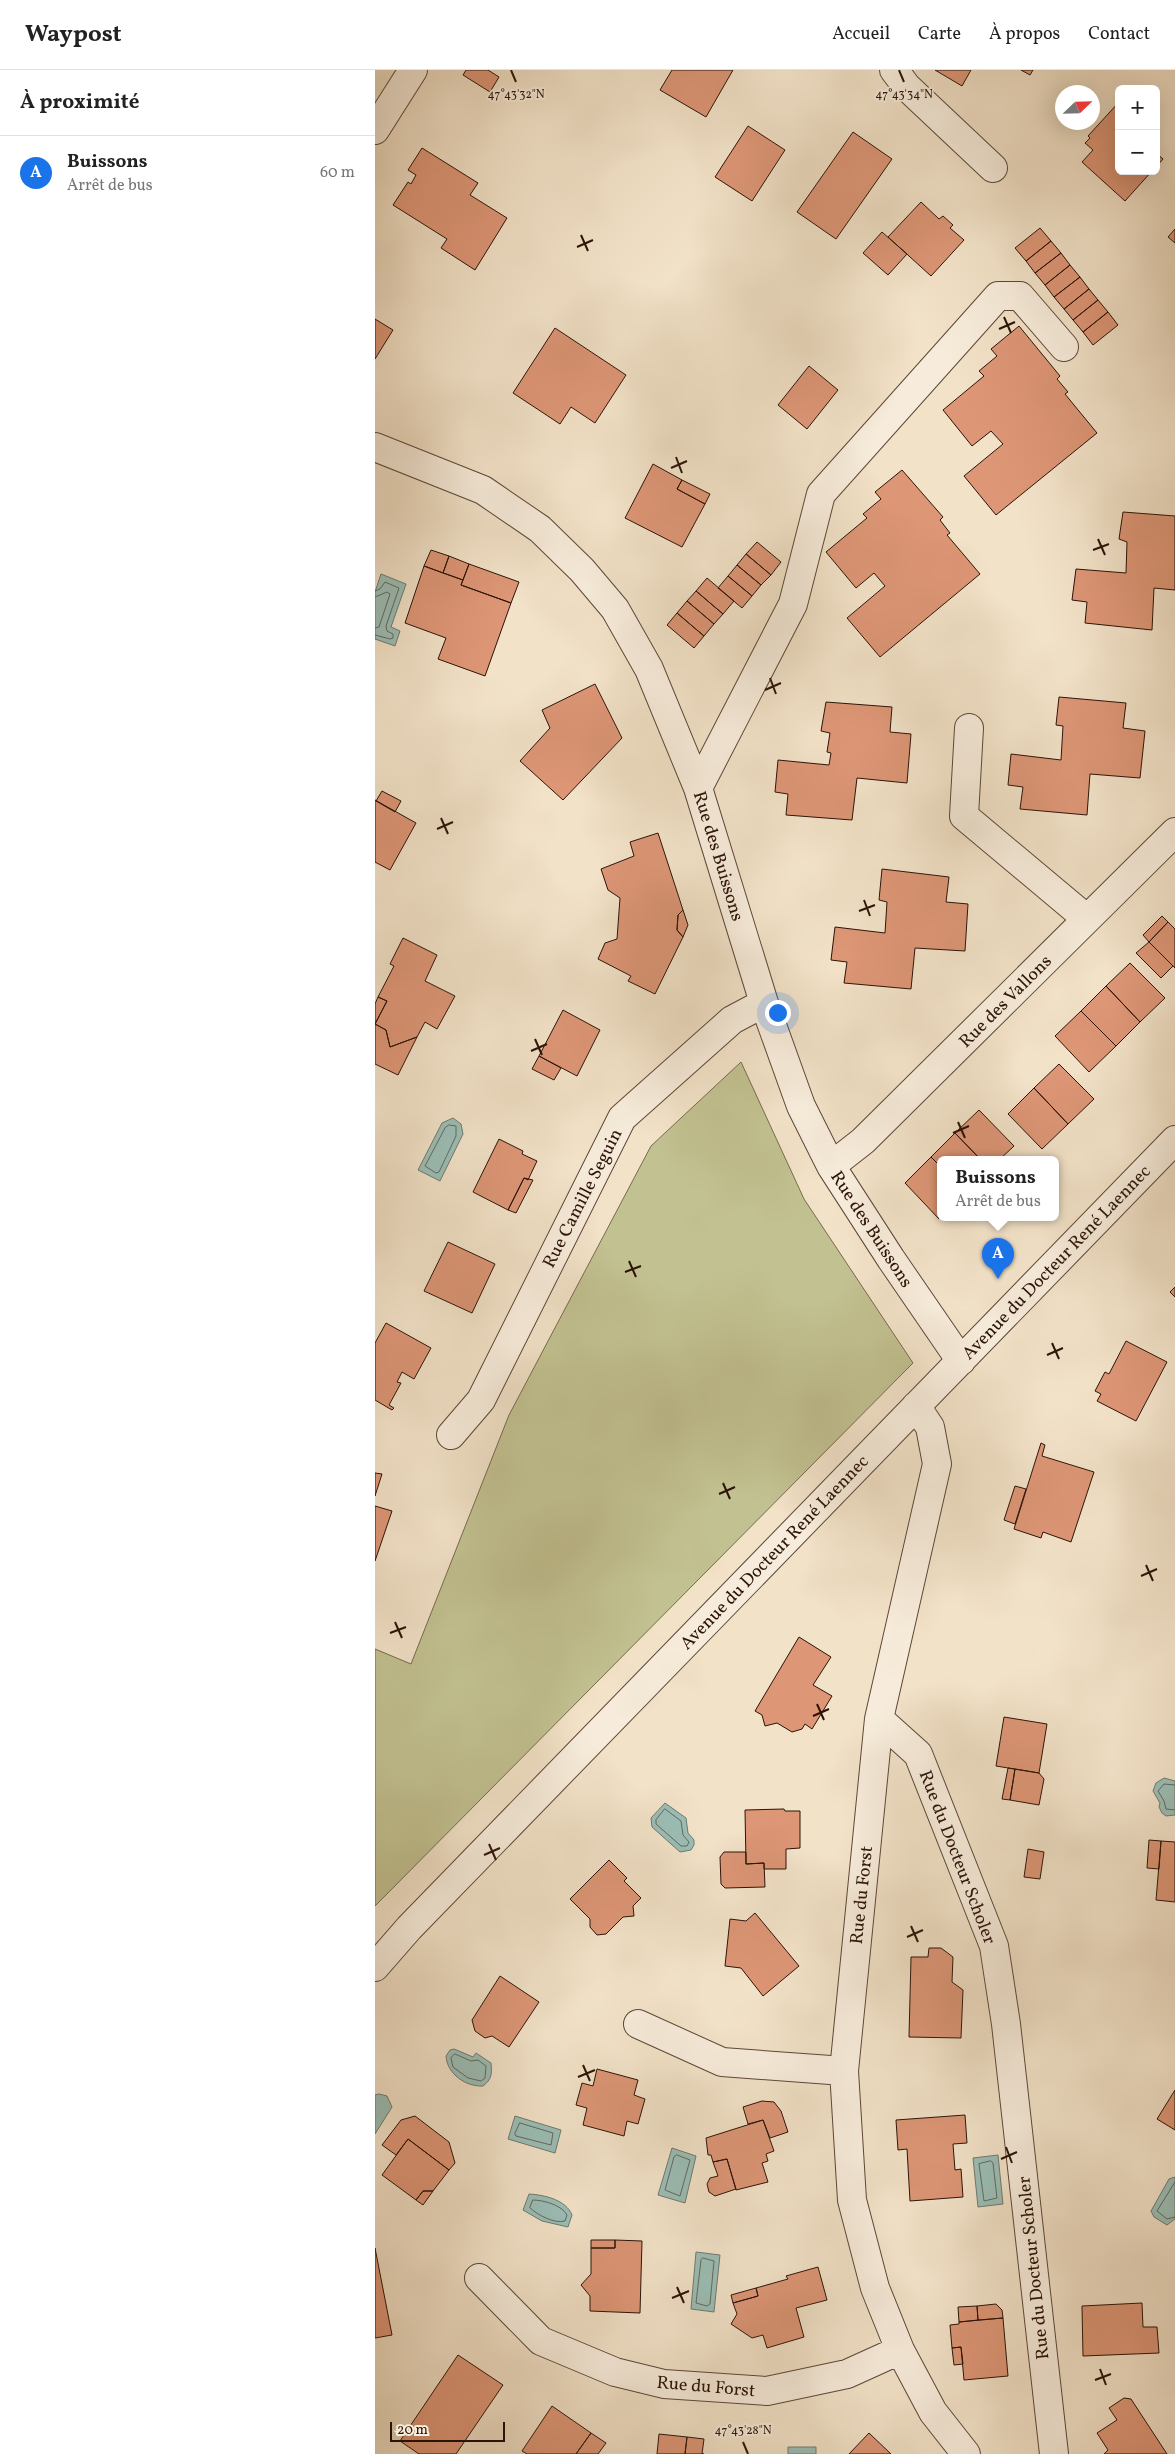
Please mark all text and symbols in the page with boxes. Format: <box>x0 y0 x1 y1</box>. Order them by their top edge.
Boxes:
text: Waypost <box>25 18 122 52</box>
text: Accueil <box>832 22 890 47</box>
text: Carte <box>918 22 961 47</box>
text: À propos <box>989 22 1060 47</box>
text: Contact <box>1088 22 1150 47</box>
north arrow <box>1055 85 1100 130</box>
map controls <box>1115 85 1160 175</box>
button: + <box>1115 85 1160 130</box>
text: 47°43'32"N <box>487 87 545 103</box>
text: 47°43'34"N <box>875 87 933 103</box>
text: À proximité <box>20 88 139 117</box>
button: − <box>1115 130 1160 175</box>
text: Buissons <box>67 149 148 175</box>
text: A <box>30 162 42 184</box>
text: 60 m <box>320 162 355 184</box>
text: Arrêt de bus <box>67 175 153 197</box>
street label: Rue des Buissons <box>686 788 749 925</box>
street label: Rue des Vallons <box>954 950 1058 1054</box>
your location <box>765 1000 791 1026</box>
street label: Rue Camille Seguin <box>537 1124 629 1273</box>
popup <box>937 1156 1059 1221</box>
street label: Avenue du Docteur René Laennec <box>957 1160 1155 1364</box>
text: Buissons <box>955 1165 1036 1191</box>
street label: Rue des Buissons <box>824 1166 918 1293</box>
text: Arrêt de bus <box>955 1191 1041 1213</box>
pin: A <box>982 1238 1014 1279</box>
street label: Avenue du Docteur René Laennec <box>675 1450 875 1656</box>
street label: Rue du Docteur Scholer <box>912 1767 1001 1948</box>
street label: Rue du Forst <box>845 1845 880 1946</box>
street label: Rue du Docteur Scholer <box>1012 2174 1057 2361</box>
street label: Rue du Forst <box>656 2371 756 2404</box>
scale bar <box>390 2419 505 2442</box>
text: 20 m <box>397 2421 428 2440</box>
text: 47°43'28"N <box>714 2423 772 2439</box>

